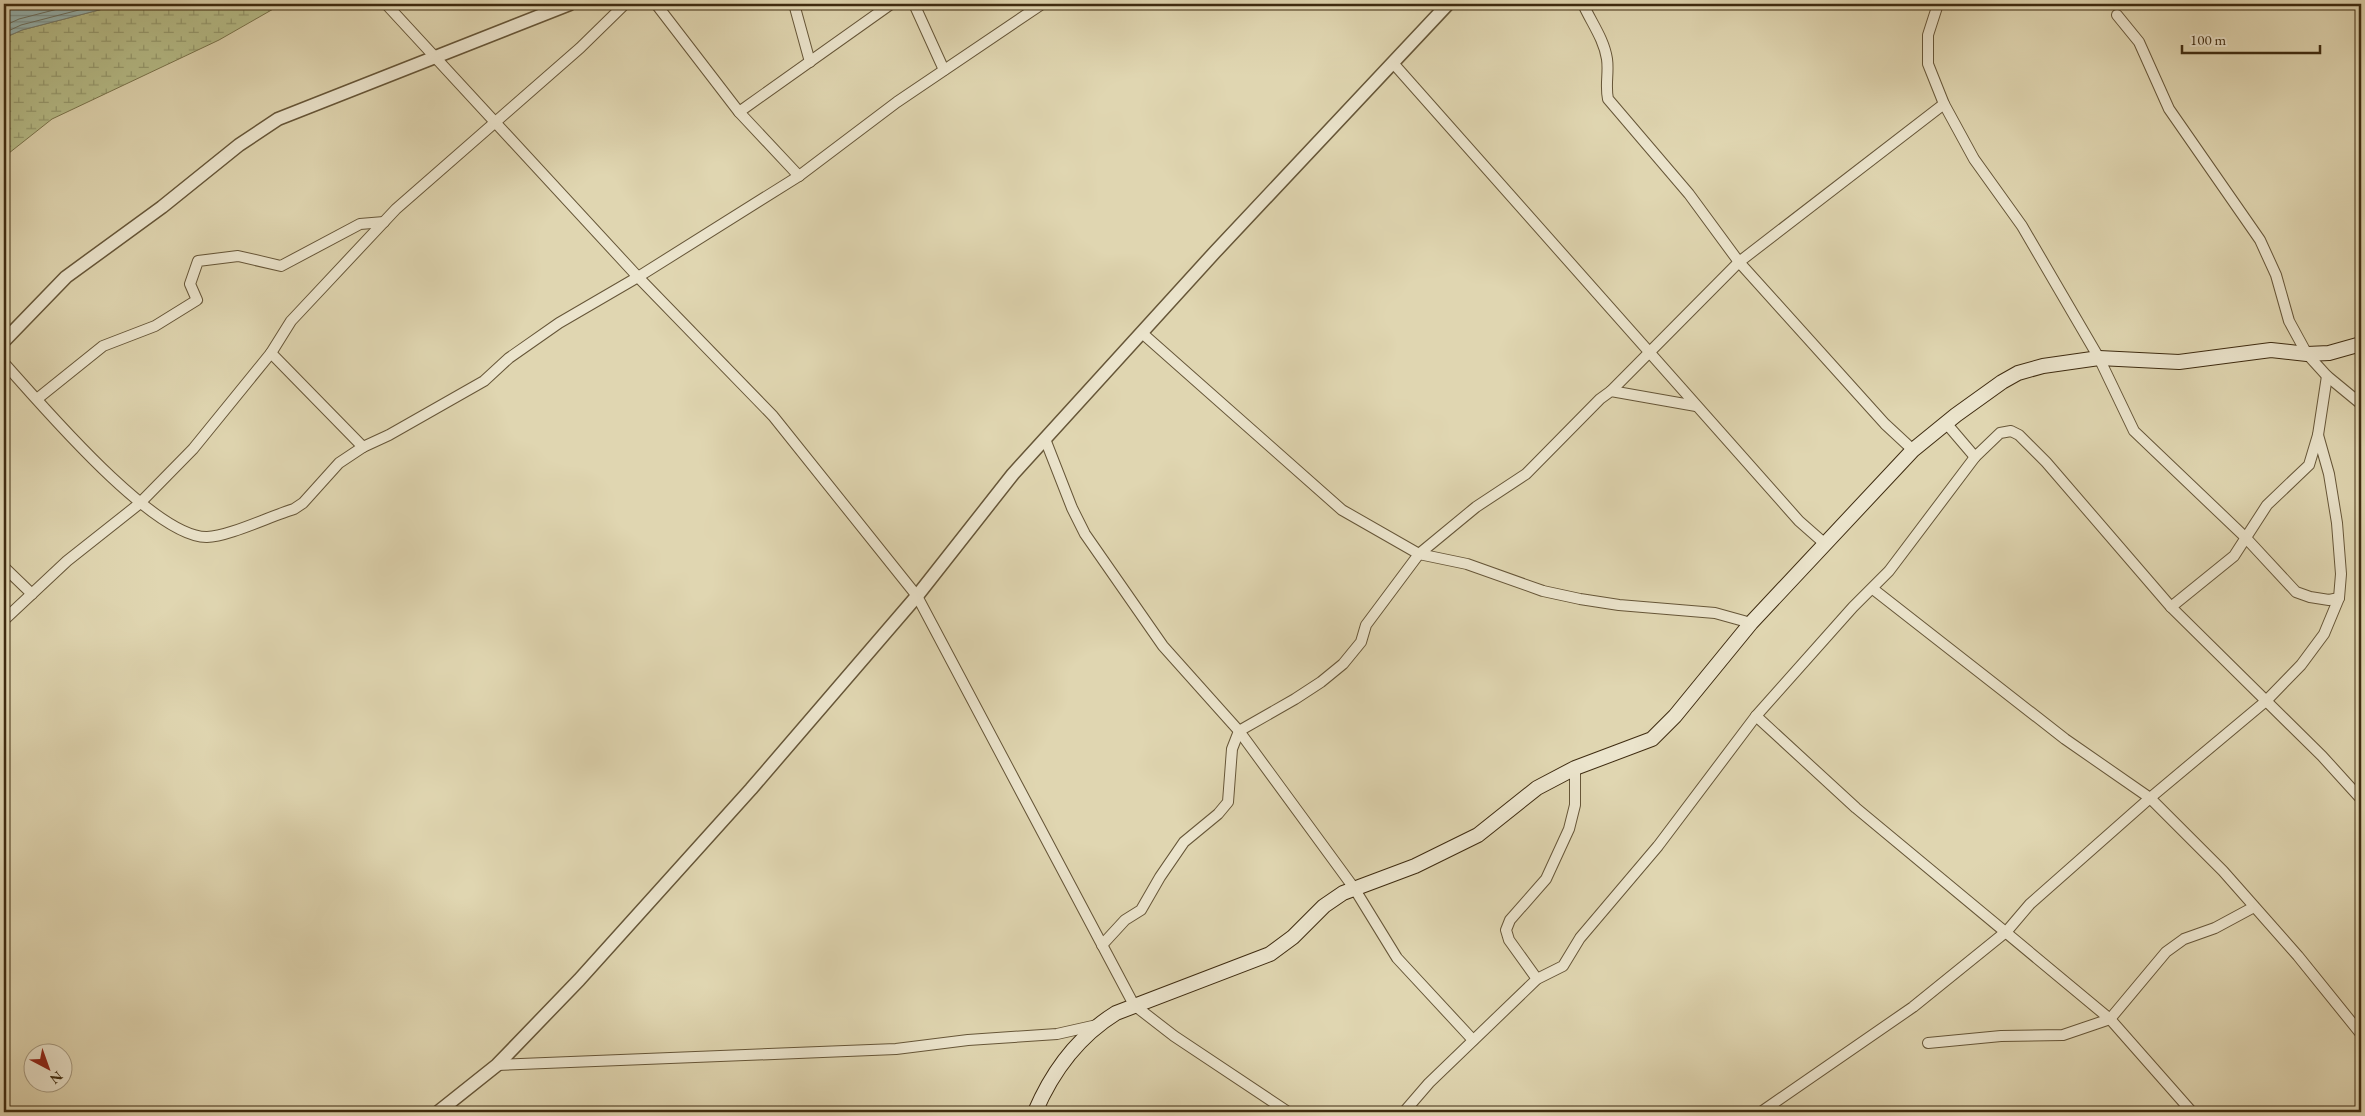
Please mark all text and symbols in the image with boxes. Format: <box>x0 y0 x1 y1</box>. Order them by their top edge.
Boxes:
scale bar <box>2182 22 2320 54</box>
text: 100 m <box>2190 30 2227 49</box>
north arrow <box>22 1044 72 1094</box>
text: N <box>46 1067 67 1089</box>

